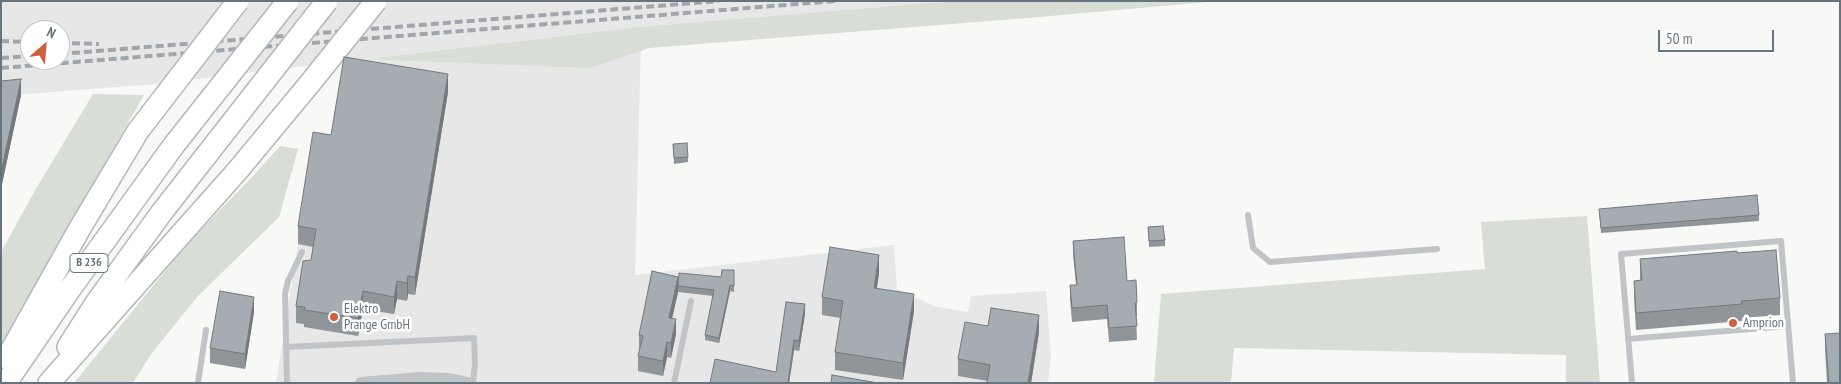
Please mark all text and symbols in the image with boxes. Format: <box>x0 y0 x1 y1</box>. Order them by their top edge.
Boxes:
north arrow <box>20 20 70 70</box>
scale bar <box>1661 20 1777 52</box>
text: N <box>44 23 59 42</box>
text: 50 m <box>1666 29 1692 48</box>
road number: B 236 <box>70 254 108 272</box>
place label: Elektro Prange GmbH <box>344 301 410 334</box>
marker: Elektro Prange GmbH <box>328 311 340 323</box>
place label: Amprion <box>1743 315 1784 331</box>
marker: Amprion <box>1727 317 1739 329</box>

